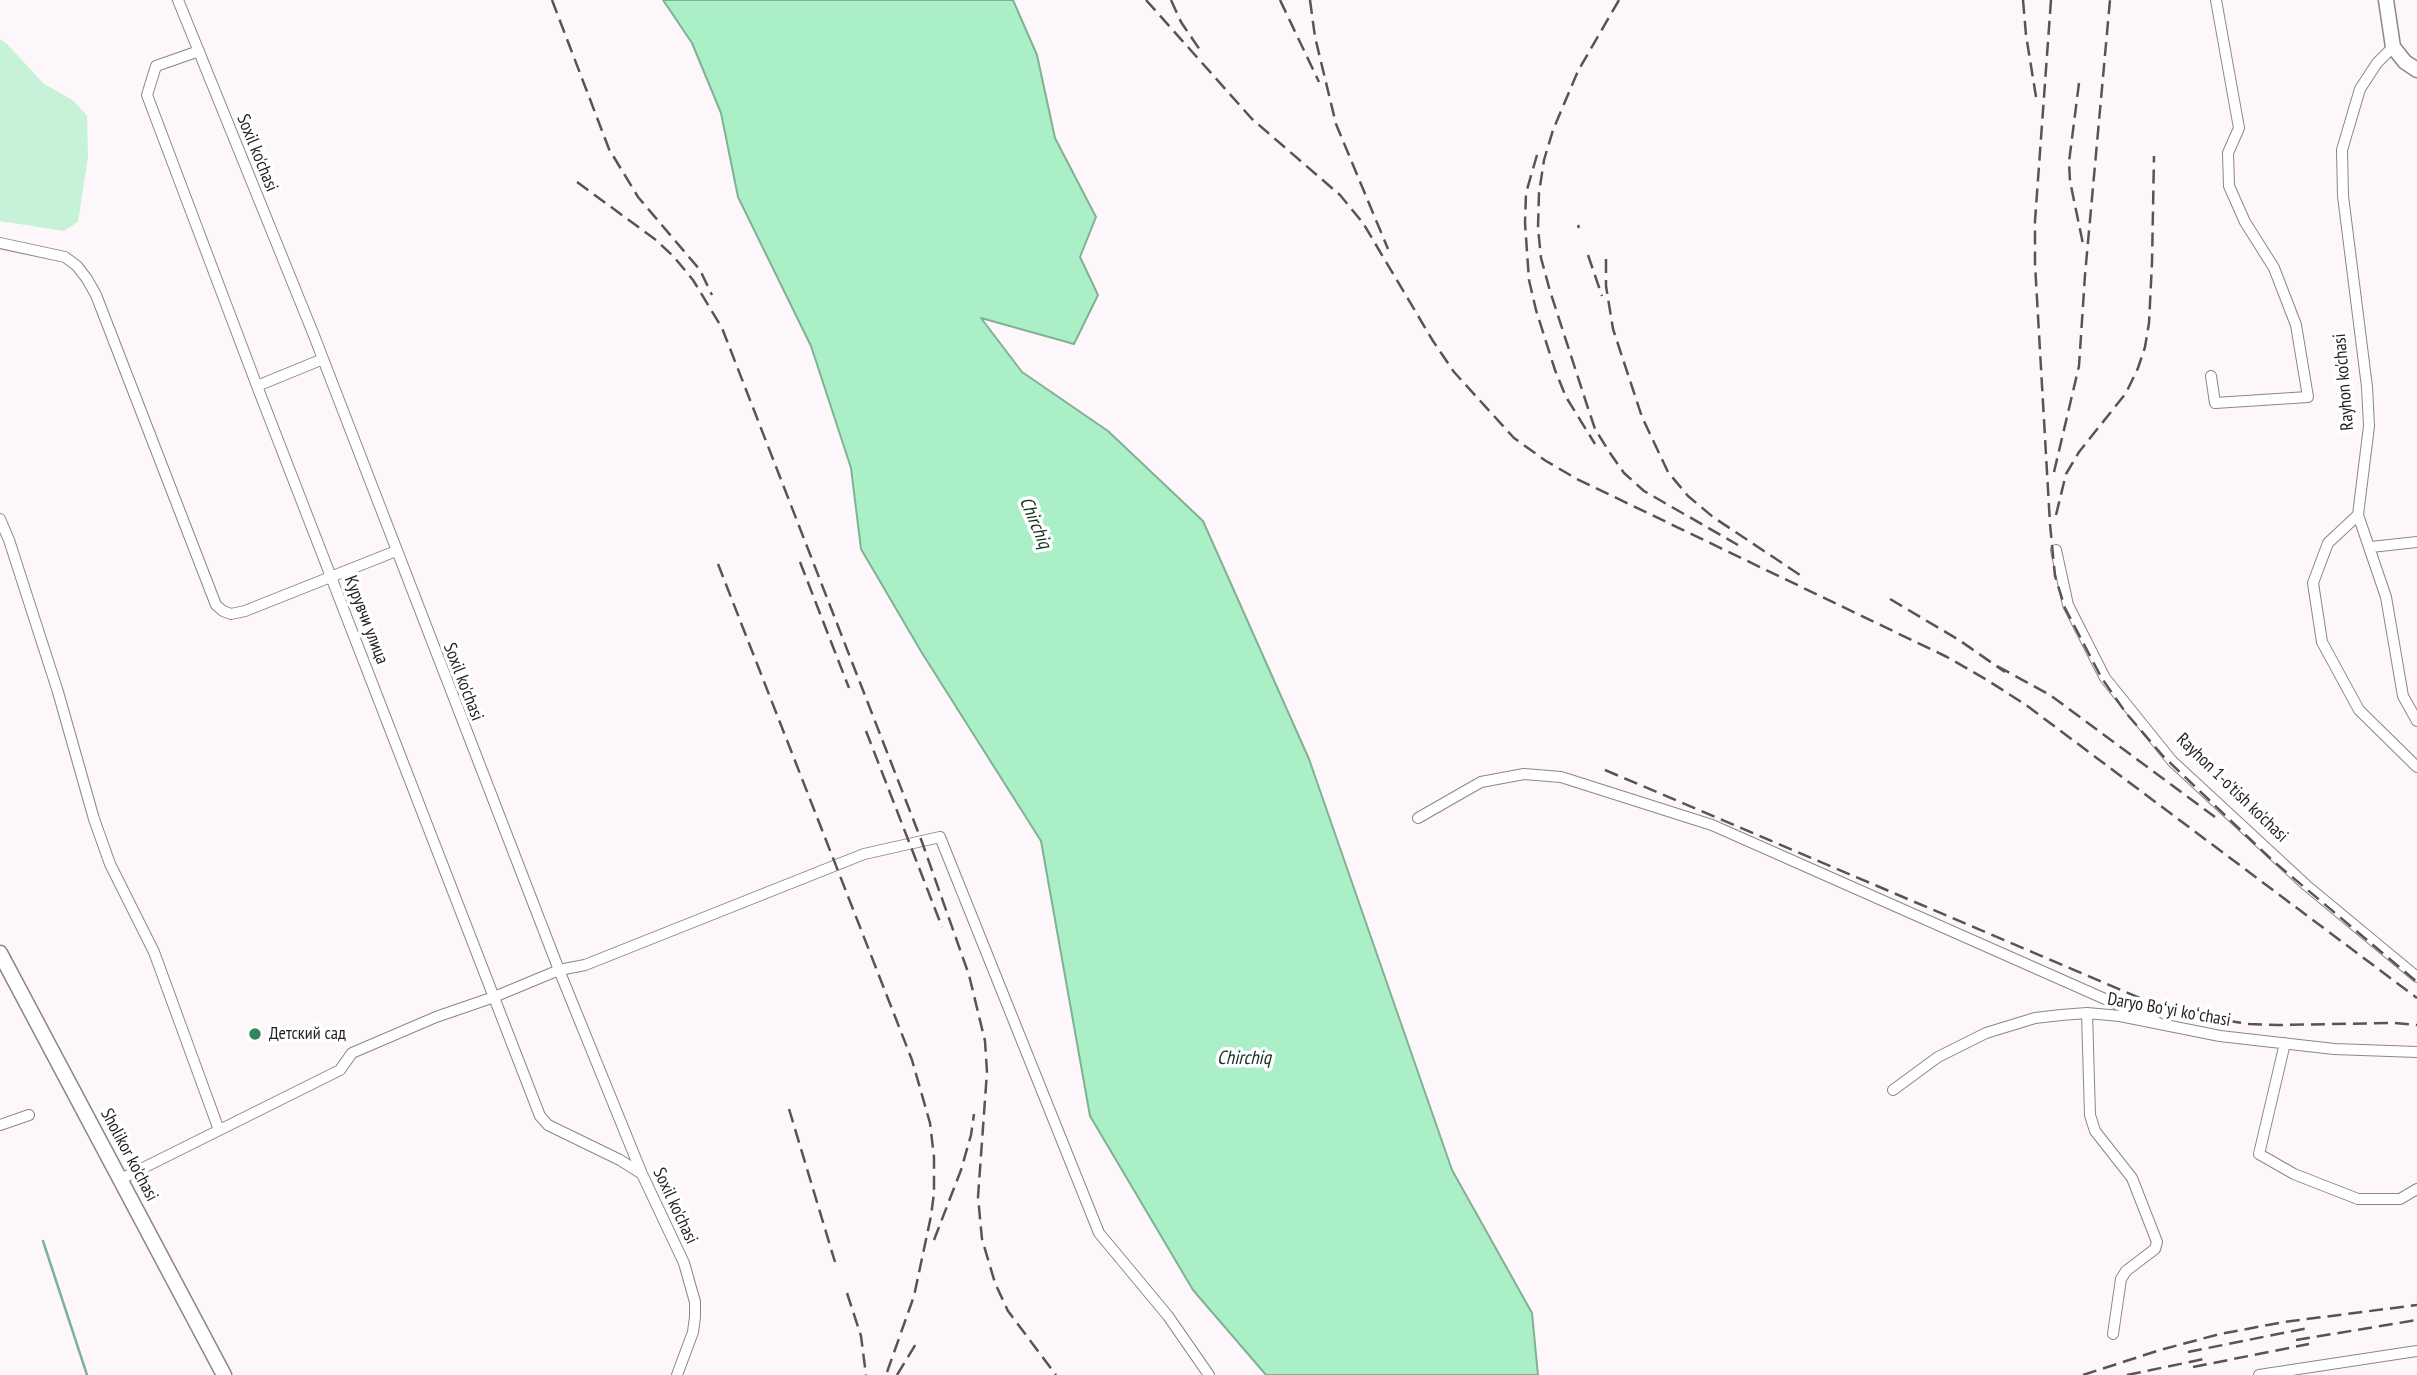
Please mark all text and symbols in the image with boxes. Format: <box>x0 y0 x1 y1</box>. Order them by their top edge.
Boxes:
street label: Soxil ko'chasi <box>232 111 282 195</box>
street label: Rayhon ko'chasi <box>2329 333 2359 431</box>
water label: Chirchiq <box>1014 494 1056 552</box>
street label: Курувчи улица <box>339 573 393 667</box>
street label: Soxil ko'chasi <box>438 640 488 724</box>
street label: Rayhon 1-o'tish ko'chasi <box>2172 729 2292 847</box>
street label: Daryo Boʻyi koʻchasi <box>2106 989 2232 1031</box>
place label: Детский сад <box>269 1023 346 1045</box>
marker: Детский сад <box>247 1026 263 1042</box>
water label: Chirchiq <box>1217 1048 1271 1070</box>
street label: Sholikor ko'chasi <box>96 1105 162 1205</box>
street label: Soxil ko'chasi <box>648 1164 702 1248</box>

